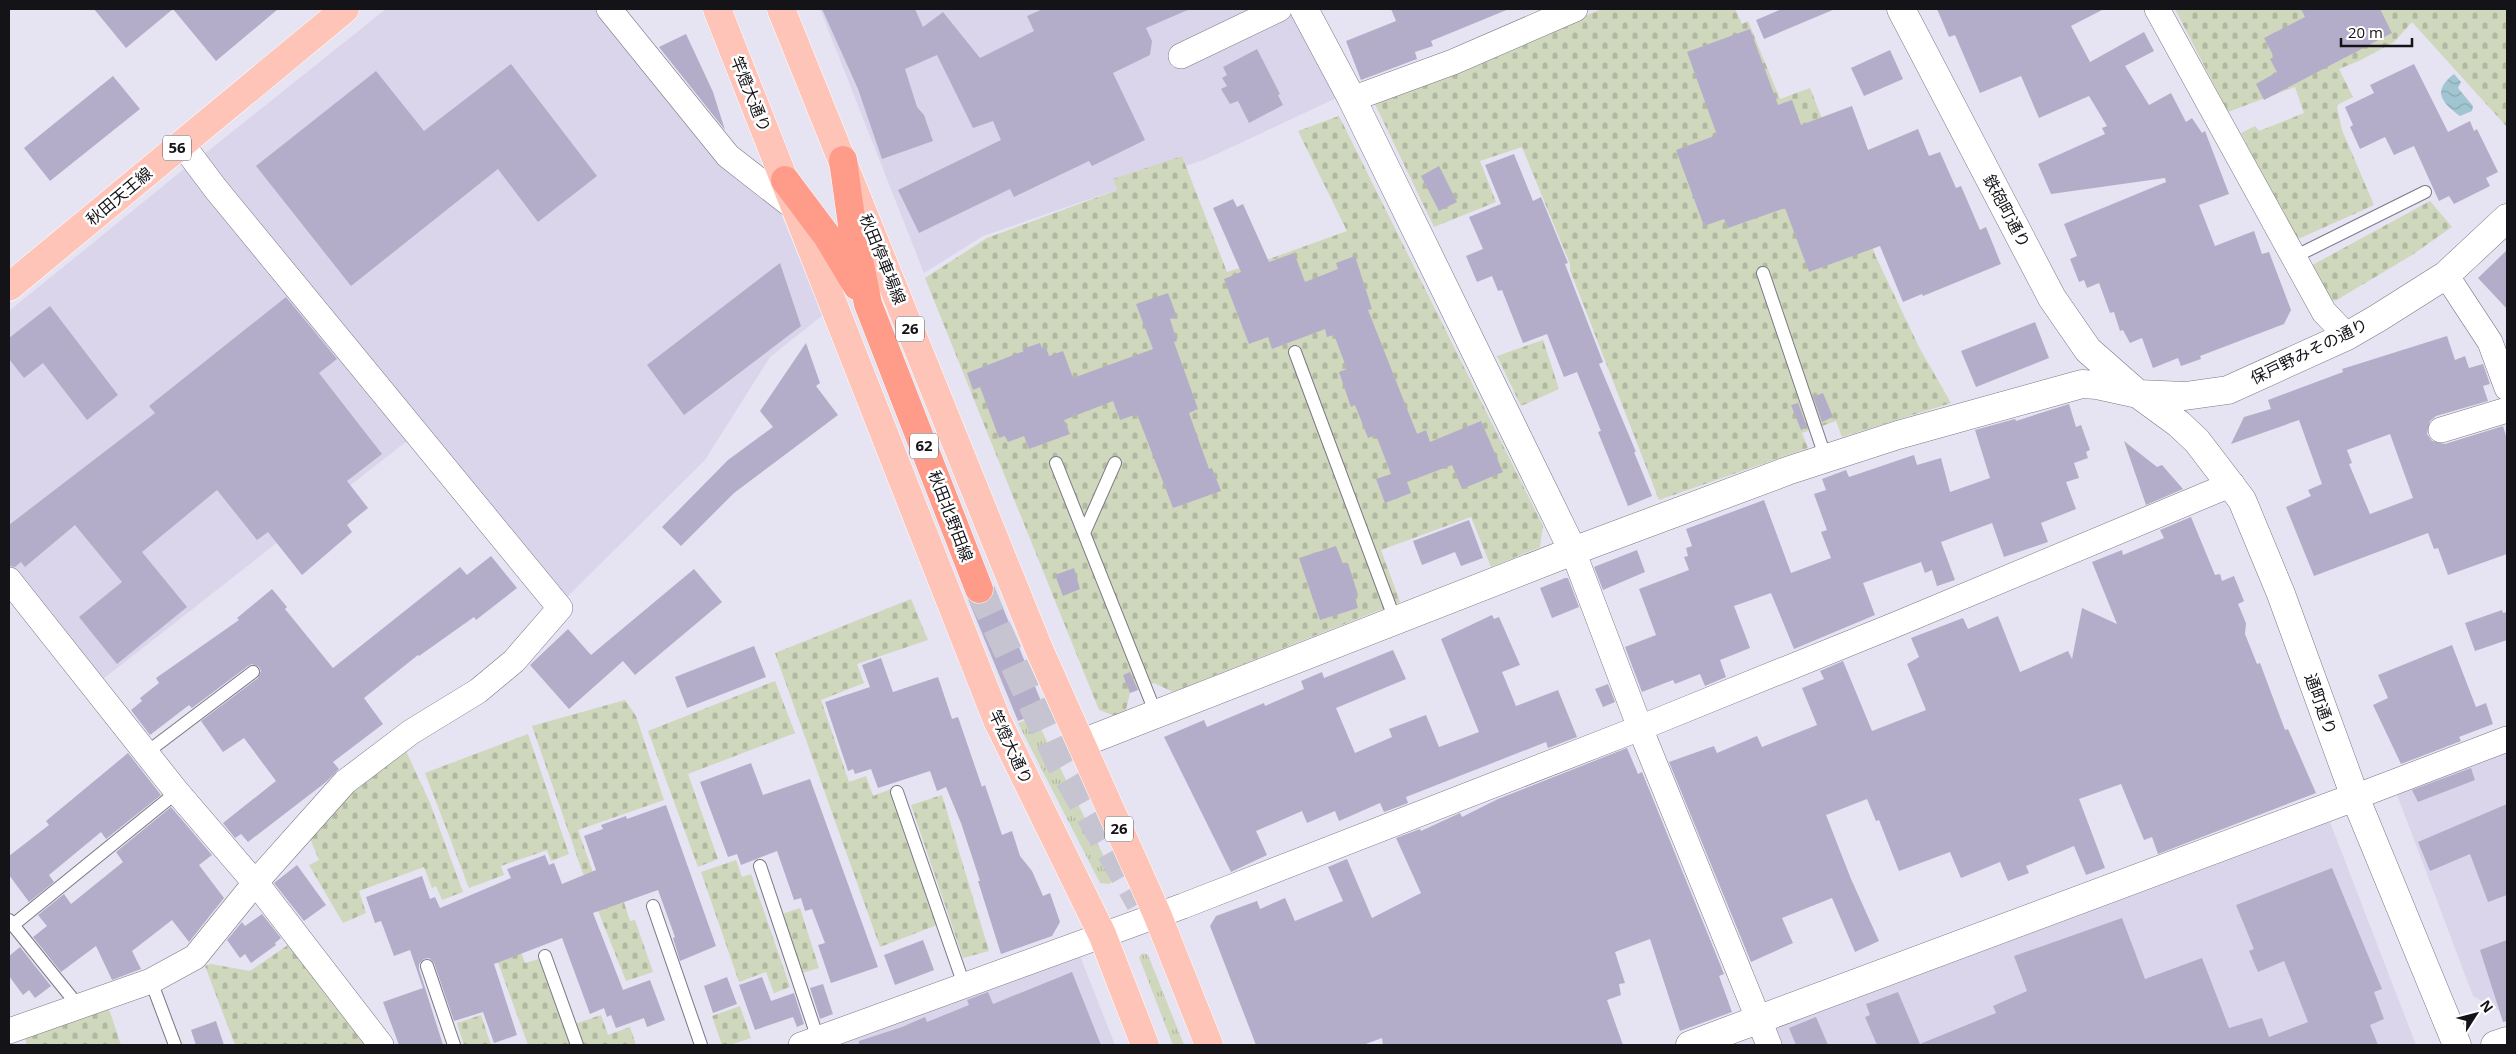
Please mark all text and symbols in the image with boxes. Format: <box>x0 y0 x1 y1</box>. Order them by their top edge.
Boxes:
scale bar <box>2341 15 2412 47</box>
text: 20 m <box>2348 22 2383 42</box>
street label: 竿燈大通り <box>726 53 776 135</box>
road number: 56 <box>163 136 191 160</box>
street label: 秋田天王線 <box>81 162 157 230</box>
street label: 鉄砲町通り <box>1979 171 2035 251</box>
street label: 秋田停車場線 <box>855 210 911 308</box>
street label: 保戸野みその通り <box>2247 313 2371 389</box>
road number: 26 <box>896 316 924 342</box>
road number: 62 <box>910 434 938 458</box>
street label: 秋田北野田線 <box>924 467 978 565</box>
street label: 通町通り <box>2300 670 2342 738</box>
street label: 竿燈大通り <box>984 706 1038 788</box>
road number: 26 <box>1105 816 1133 842</box>
north arrow <box>2451 989 2501 1039</box>
text: N <box>2476 996 2498 1016</box>

